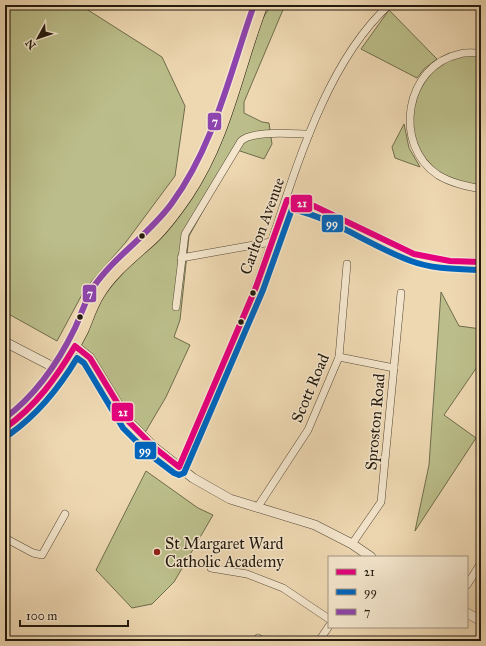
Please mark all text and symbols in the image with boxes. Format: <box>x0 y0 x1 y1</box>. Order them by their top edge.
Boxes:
north arrow <box>18 18 58 58</box>
text: N <box>22 36 39 52</box>
line badge: 7 <box>207 112 222 131</box>
text: 7 <box>212 115 218 128</box>
street label: Carlton Avenue <box>236 175 288 277</box>
line badge: 21 <box>290 194 313 213</box>
text: 21 <box>297 197 308 210</box>
line badge: 99 <box>321 214 344 233</box>
text: 99 <box>326 217 338 231</box>
unlabelled marker <box>137 231 147 241</box>
line badge: 7 <box>82 284 97 303</box>
text: 7 <box>87 287 93 300</box>
unlabelled marker <box>248 288 258 298</box>
unlabelled marker <box>75 312 85 322</box>
unlabelled marker <box>236 317 246 327</box>
street label: Scott Road <box>287 351 333 425</box>
street label: Sproston Road <box>361 373 389 471</box>
line badge: 21 <box>111 402 134 422</box>
text: 21 <box>118 406 129 419</box>
line badge: 99 <box>134 441 157 460</box>
text: 99 <box>139 444 151 458</box>
place label: St Margaret Ward Catholic Academy <box>165 534 284 571</box>
marker: St Margaret Ward Catholic Academy <box>152 547 162 557</box>
legend <box>328 556 468 628</box>
text: 21 <box>364 565 375 579</box>
text: 99 <box>364 585 377 599</box>
scale bar <box>20 602 128 628</box>
text: 7 <box>364 605 370 619</box>
text: 100 m <box>26 609 57 623</box>

